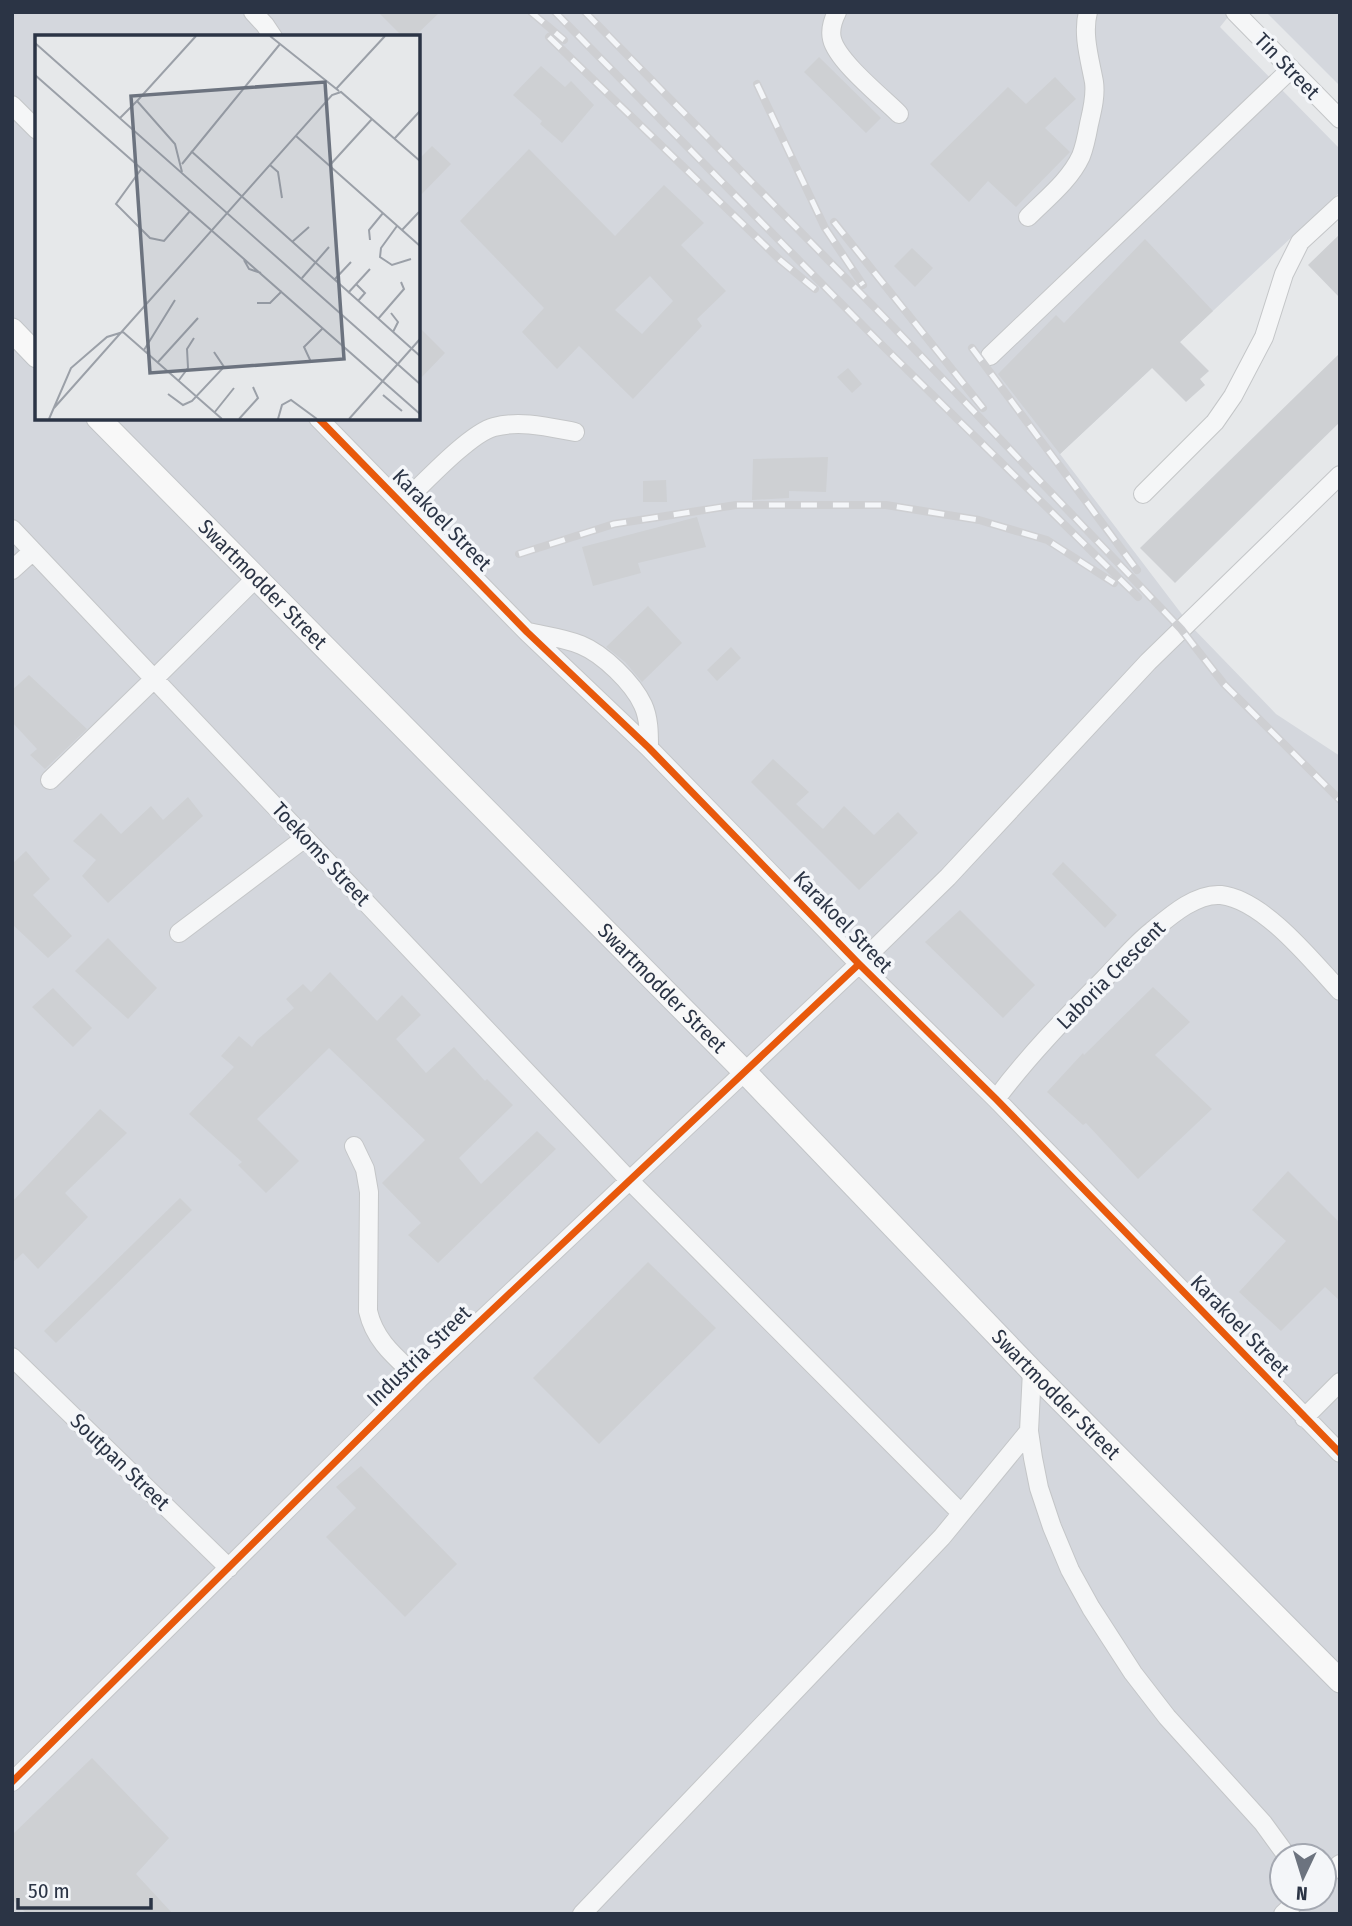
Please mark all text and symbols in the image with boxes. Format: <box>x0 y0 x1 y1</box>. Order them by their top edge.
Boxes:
street label: Tin Street <box>1249 27 1325 105</box>
inset map <box>35 35 420 420</box>
street label: Karakoel Street <box>387 464 497 576</box>
street label: Swartmodder Street <box>193 514 333 655</box>
street label: Toekoms Street <box>266 797 376 911</box>
street label: Karakoel Street <box>788 866 898 978</box>
street label: Laboria Crescent <box>1051 915 1171 1035</box>
street label: Swartmodder Street <box>592 918 732 1059</box>
street label: Karakoel Street <box>1185 1270 1295 1382</box>
street label: Industria Street <box>362 1300 476 1412</box>
street label: Swartmodder Street <box>986 1324 1126 1465</box>
street label: Soutpan Street <box>65 1408 175 1516</box>
north arrow <box>1268 1842 1338 1912</box>
scale bar <box>18 1867 150 1911</box>
text: 50 m <box>28 1878 70 1904</box>
text: N <box>1295 1882 1308 1905</box>

